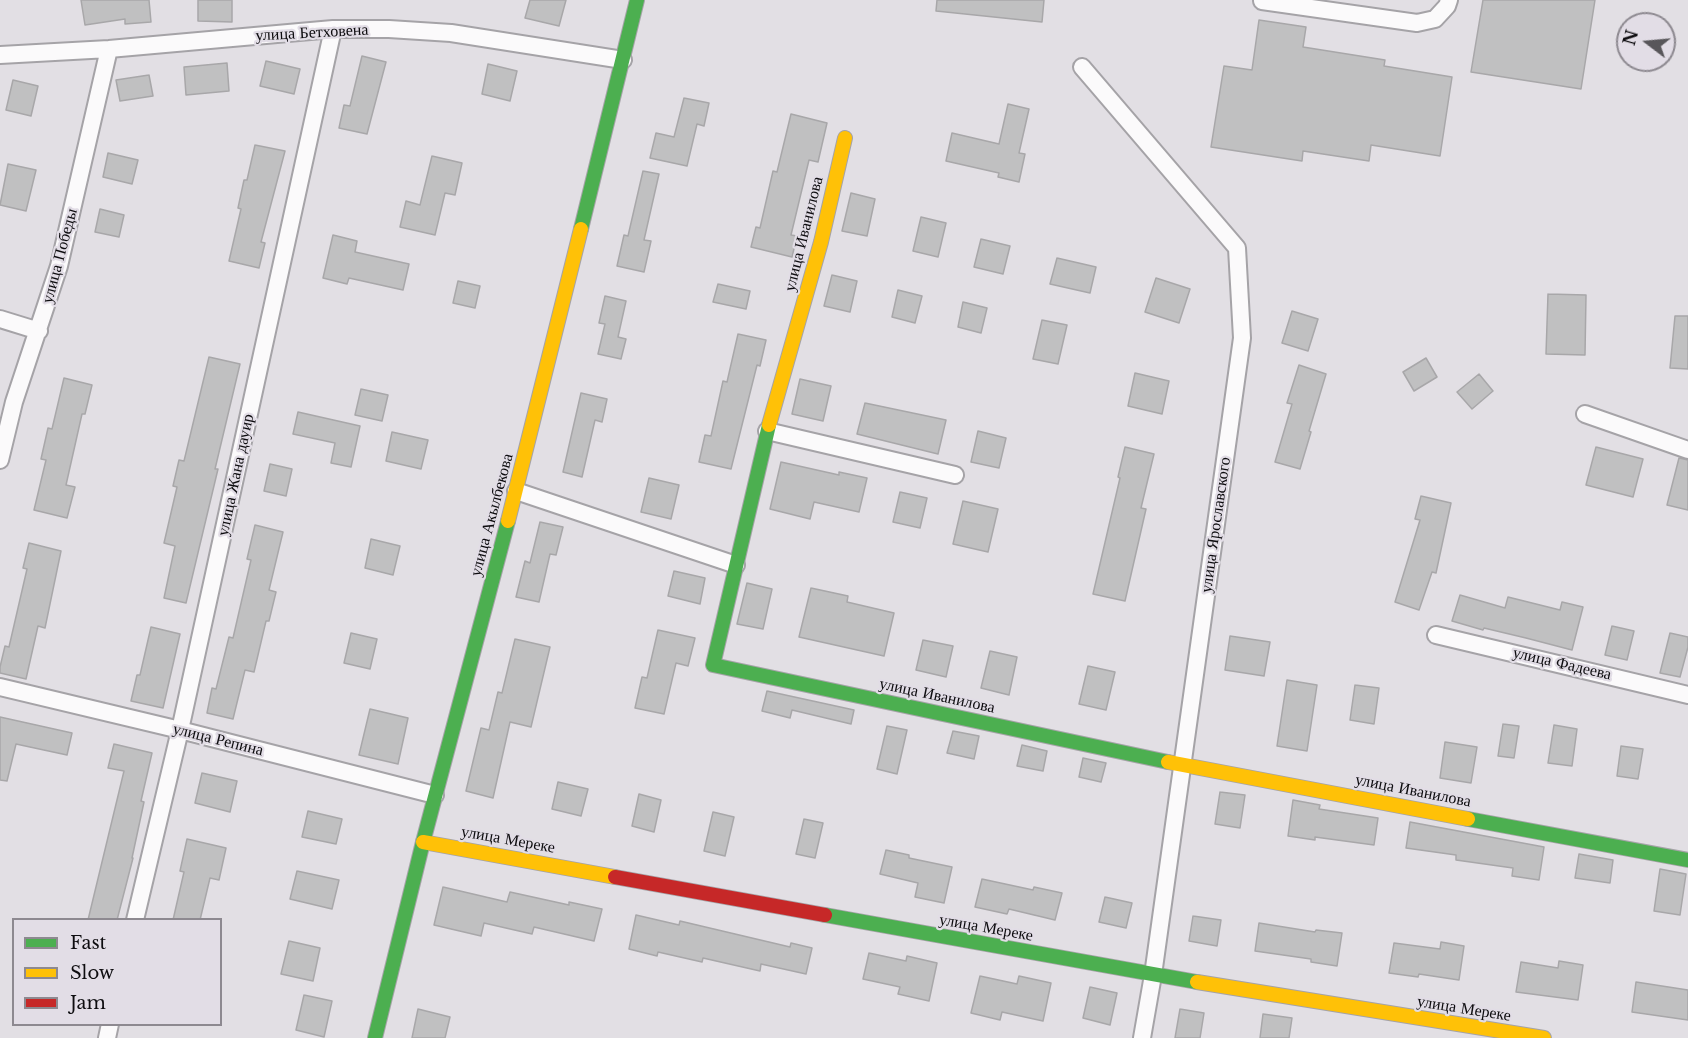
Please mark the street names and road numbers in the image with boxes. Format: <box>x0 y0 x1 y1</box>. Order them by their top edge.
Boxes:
street label: улица Бетховена <box>255 20 369 46</box>
street label: улица Иванилова <box>780 175 828 293</box>
street label: улица Победы <box>38 206 82 306</box>
street label: улица Жана дауир <box>214 412 258 538</box>
street label: улица Акылбекова <box>466 451 518 579</box>
street label: улица Ярославского <box>1197 456 1235 594</box>
street label: улица Фадеева <box>1511 643 1613 685</box>
street label: улица Иванилова <box>877 674 997 718</box>
street label: улица Репина <box>171 719 265 761</box>
street label: улица Иванилова <box>1353 770 1473 812</box>
street label: улица Мереке <box>460 822 556 858</box>
street label: улица Мереке <box>938 910 1034 946</box>
street label: улица Мереке <box>1416 992 1512 1026</box>

